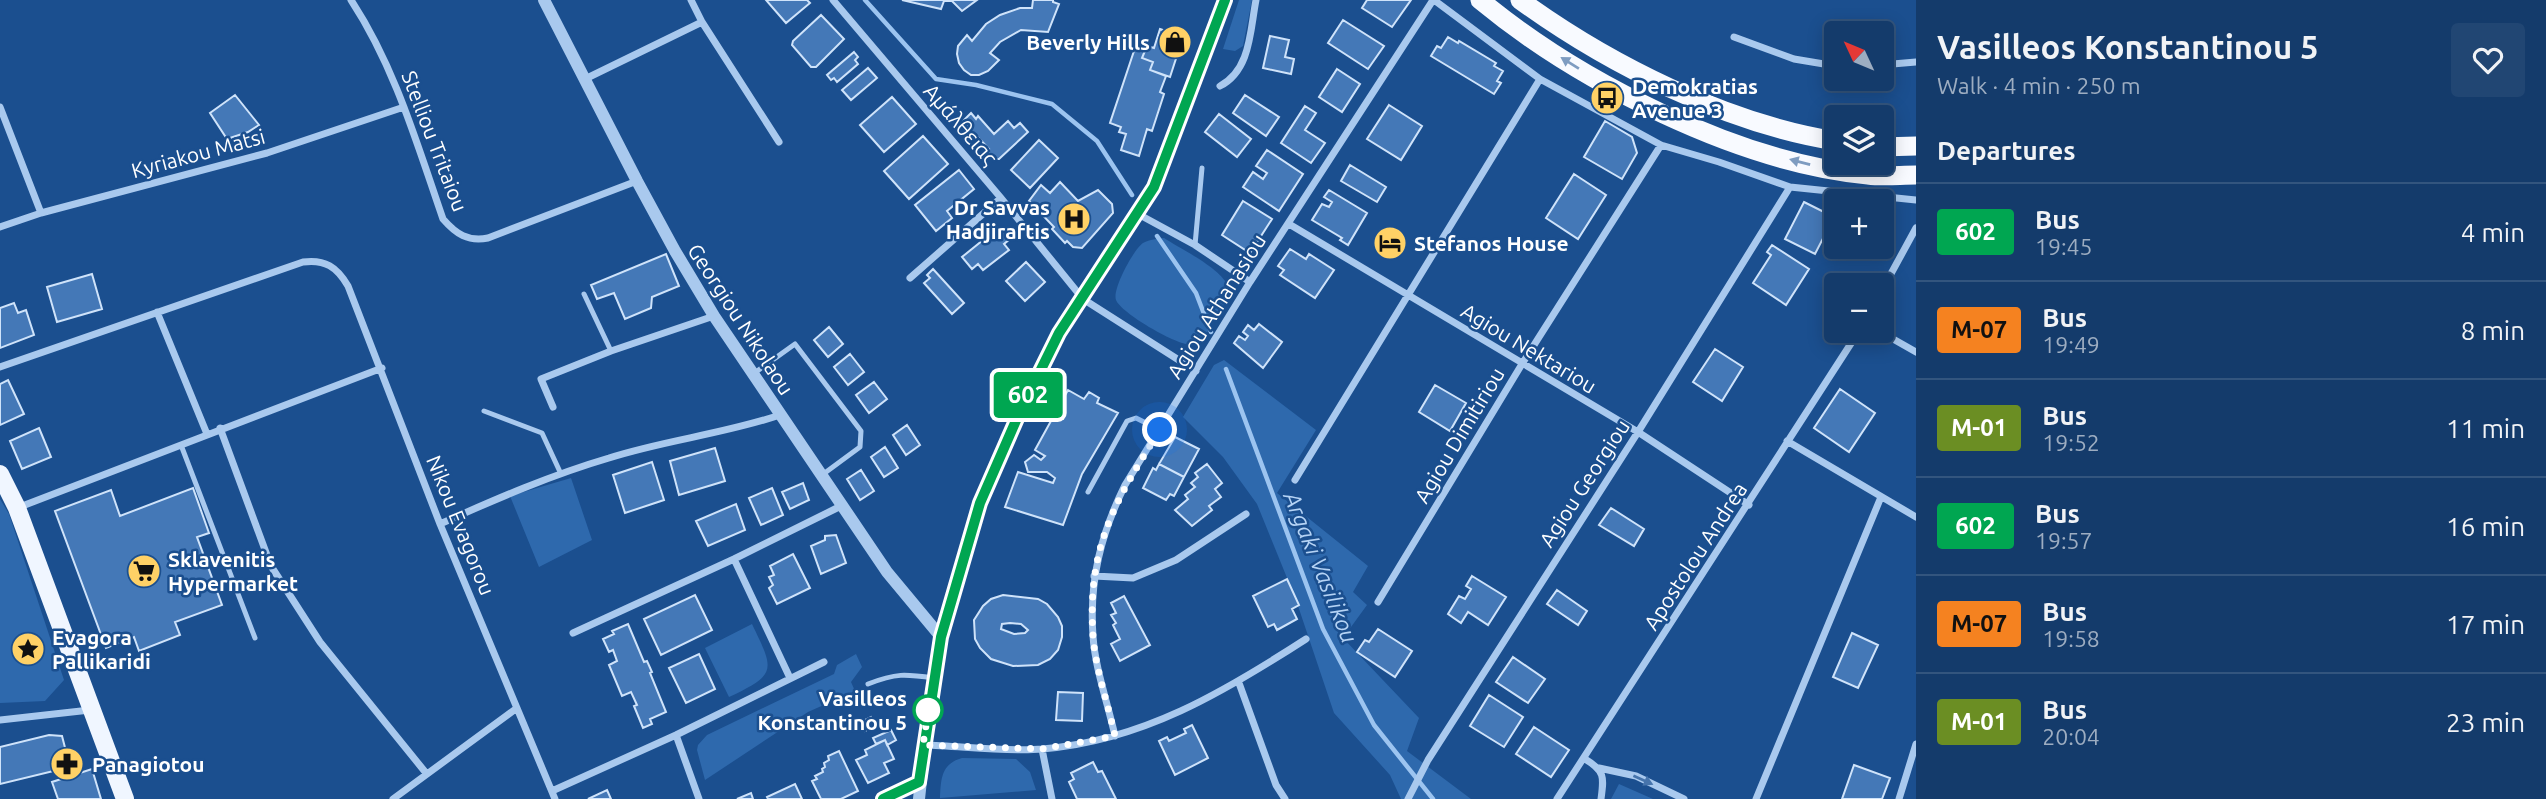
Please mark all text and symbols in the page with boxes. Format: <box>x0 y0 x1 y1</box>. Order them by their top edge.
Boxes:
north arrow <box>1824 21 1894 91</box>
map controls <box>1824 21 1894 343</box>
shop icon: Beverly Hills <box>1156 23 1194 61</box>
button: heart <box>2451 23 2525 97</box>
text: Vasilleos Konstantinou 5 <box>1937 28 2319 65</box>
place label: Beverly Hills <box>1026 30 1150 54</box>
one-way arrow <box>1560 57 1579 70</box>
street label: Stelliou Tritaiou <box>397 67 473 215</box>
text: Walk · 4 min · 250 m <box>1937 73 2141 98</box>
place label: Demokratias Avenue 3 <box>1632 74 1758 122</box>
street label: Αμάλθειας <box>919 79 1003 170</box>
bus stop icon: Demokratias Avenue 3 <box>1588 79 1626 117</box>
button: layers <box>1824 105 1894 175</box>
street label: Kyriakou Matsi <box>129 124 267 182</box>
text: Departures <box>1937 136 2075 165</box>
one-way arrow <box>1789 156 1811 167</box>
button: + <box>1824 189 1894 259</box>
place label: Dr Savvas Hadjiraftis <box>946 195 1050 243</box>
hospital icon: Dr Savvas Hadjiraftis <box>1055 200 1093 238</box>
text: Bus <box>2035 205 2080 234</box>
text: 602 <box>1955 218 1996 245</box>
text: 4 min <box>2461 218 2525 247</box>
hotel icon: Stefanos House <box>1371 224 1409 262</box>
street label: Agiou Athanasiou <box>1162 229 1270 383</box>
place label: Stefanos House <box>1414 231 1569 255</box>
text: 19:45 <box>2035 234 2093 259</box>
street label: Georgiou Nikolaou <box>683 239 799 399</box>
button: − <box>1824 273 1894 343</box>
street label: Agiou Nektariou <box>1457 298 1601 398</box>
text: Bus <box>2042 303 2087 332</box>
text: M-07 <box>1951 316 2007 343</box>
text: 8 min <box>2461 316 2525 345</box>
text: 19:49 <box>2042 332 2100 357</box>
street label: Agiou Dimitiriou <box>1409 363 1509 507</box>
line badge: 602 <box>988 372 1068 418</box>
text: 602 <box>1008 381 1048 408</box>
text: Bus <box>2042 401 2087 430</box>
your location <box>1142 412 1177 447</box>
text: M-01 <box>1951 414 2007 441</box>
text: 11 min <box>2446 414 2525 443</box>
street label: Agiou Georgiou <box>1534 415 1634 551</box>
text: 19:52 <box>2042 430 2100 455</box>
street label: Nikou Evagorou <box>422 452 500 598</box>
street label: Apostolou Andrea <box>1638 478 1752 634</box>
water label: Argaki Vasilikou <box>1279 487 1363 646</box>
text: Bus <box>2035 499 2080 528</box>
text: 602 <box>1955 512 1996 539</box>
text: 16 min <box>2446 512 2525 541</box>
text: 19:57 <box>2035 528 2093 553</box>
place label: Sklavenitis Hypermarket <box>168 547 298 595</box>
supermarket icon: Sklavenitis Hypermarket <box>125 552 163 590</box>
text: Bus <box>2042 597 2087 626</box>
text: M-07 <box>1951 610 2007 637</box>
text: 17 min <box>2446 610 2525 639</box>
place label: Evagora Pallikaridi <box>52 625 151 673</box>
text: 19:58 <box>2042 626 2100 651</box>
place icon: Evagora Pallikaridi <box>9 630 47 668</box>
place label: Vasilleos Konstantinou 5 <box>758 686 907 734</box>
marker: Vasilleos Konstantinou 5 <box>913 695 943 725</box>
text: Bus <box>2042 695 2087 724</box>
text: M-01 <box>1951 708 2007 735</box>
text: 23 min <box>2446 708 2525 737</box>
text: 20:04 <box>2042 724 2100 749</box>
pharmacy icon: Panagiotou <box>48 745 86 783</box>
place label: Panagiotou <box>92 752 205 776</box>
one-way arrow <box>1633 774 1653 786</box>

